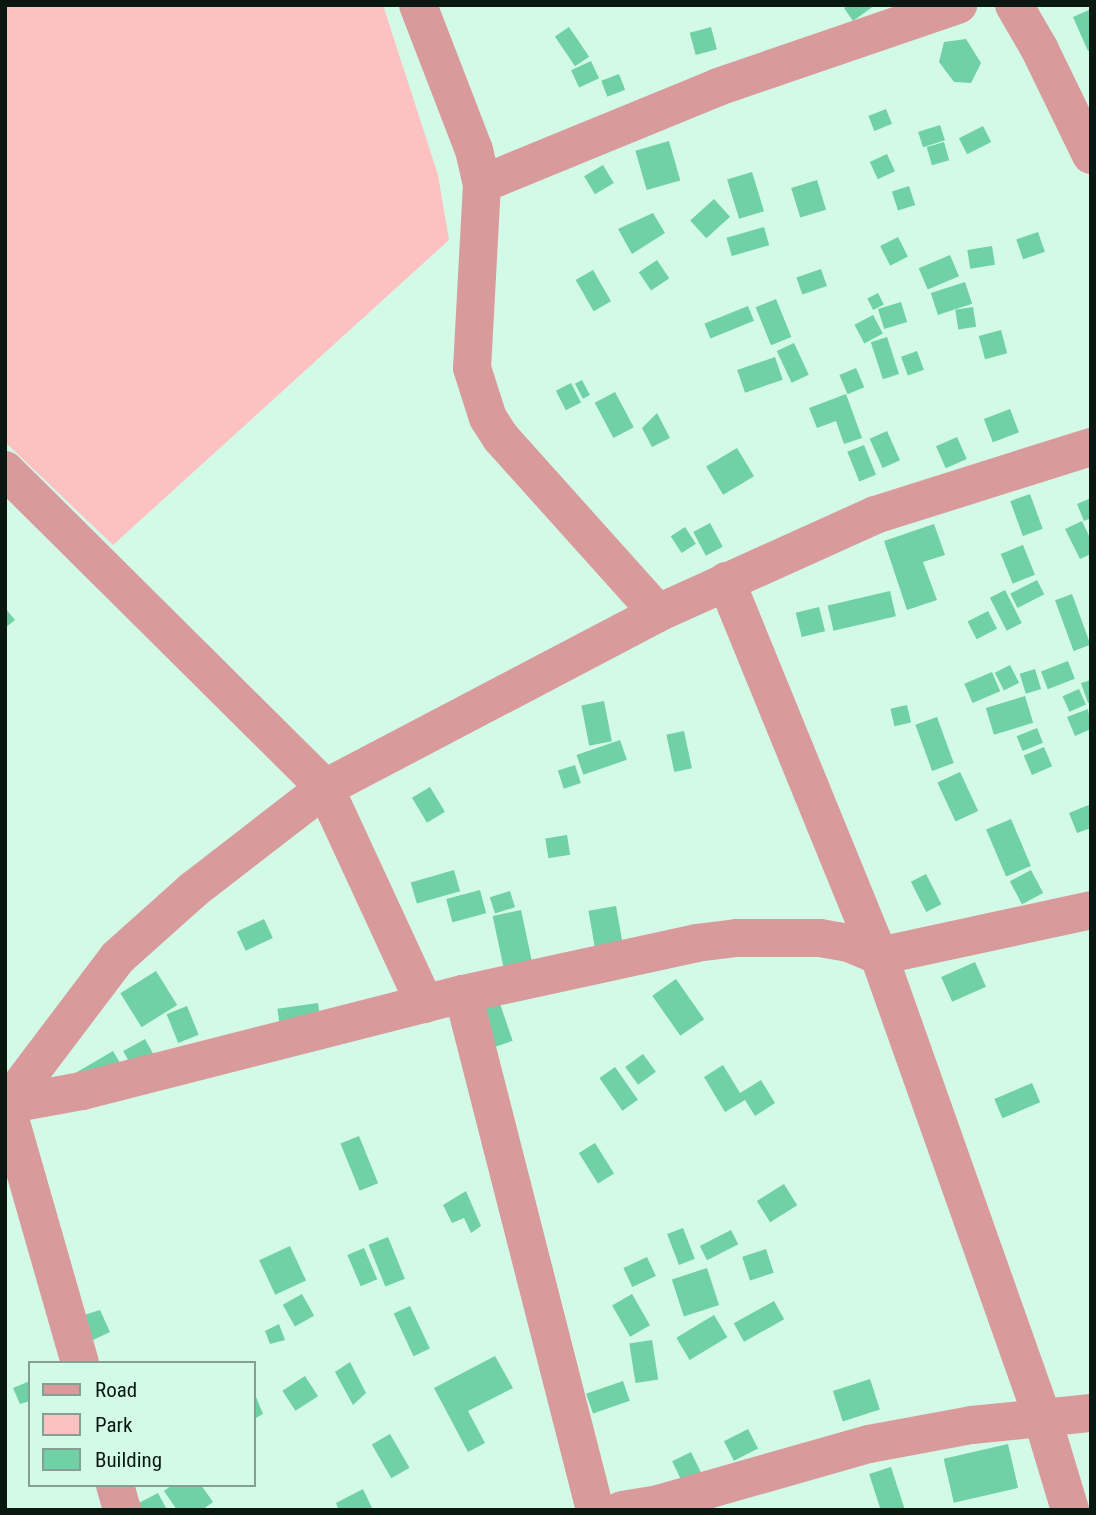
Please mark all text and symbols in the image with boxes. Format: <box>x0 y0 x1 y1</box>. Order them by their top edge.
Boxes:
legend <box>28 1361 256 1487</box>
text: Road <box>95 1378 137 1402</box>
text: Park <box>95 1413 132 1437</box>
text: Building <box>95 1448 162 1472</box>

